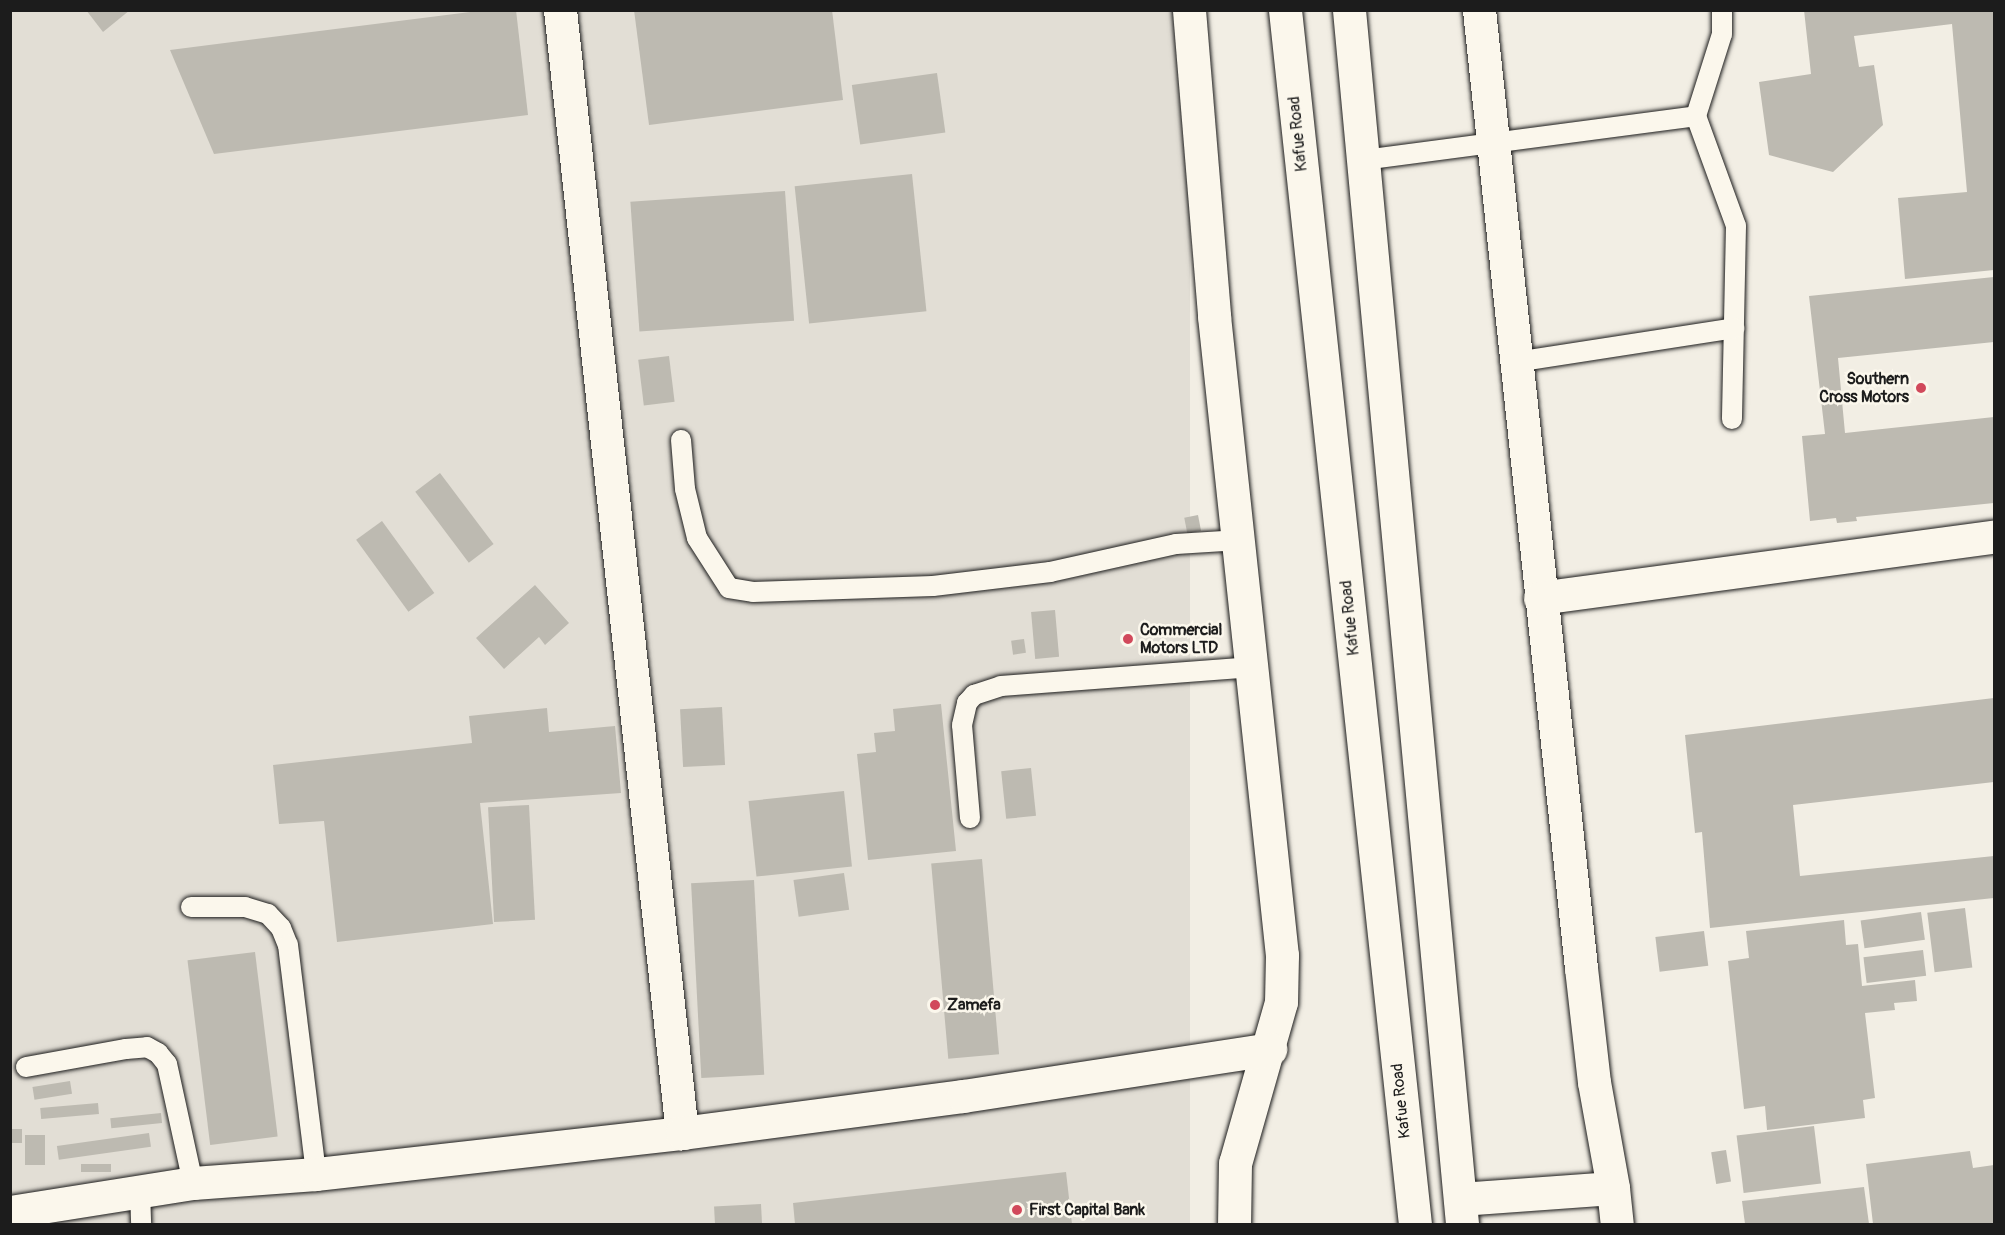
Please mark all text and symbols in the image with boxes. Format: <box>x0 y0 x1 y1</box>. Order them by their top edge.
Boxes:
street label: Kafue Road <box>1285 95 1311 173</box>
place label: Southern Cross Motors <box>1819 369 1909 407</box>
marker: Southern Cross Motors <box>1914 381 1928 395</box>
street label: Kafue Road <box>1337 579 1363 657</box>
place label: Commercial Motors LTD <box>1140 620 1222 658</box>
marker: Commercial Motors LTD <box>1121 632 1135 646</box>
place label: Zamefa <box>947 995 1001 1015</box>
marker: Zamefa <box>928 998 942 1012</box>
street label: Kafue Road <box>1388 1062 1414 1140</box>
place label: First Capital Bank <box>1029 1200 1145 1220</box>
marker: First Capital Bank <box>1010 1203 1024 1217</box>

